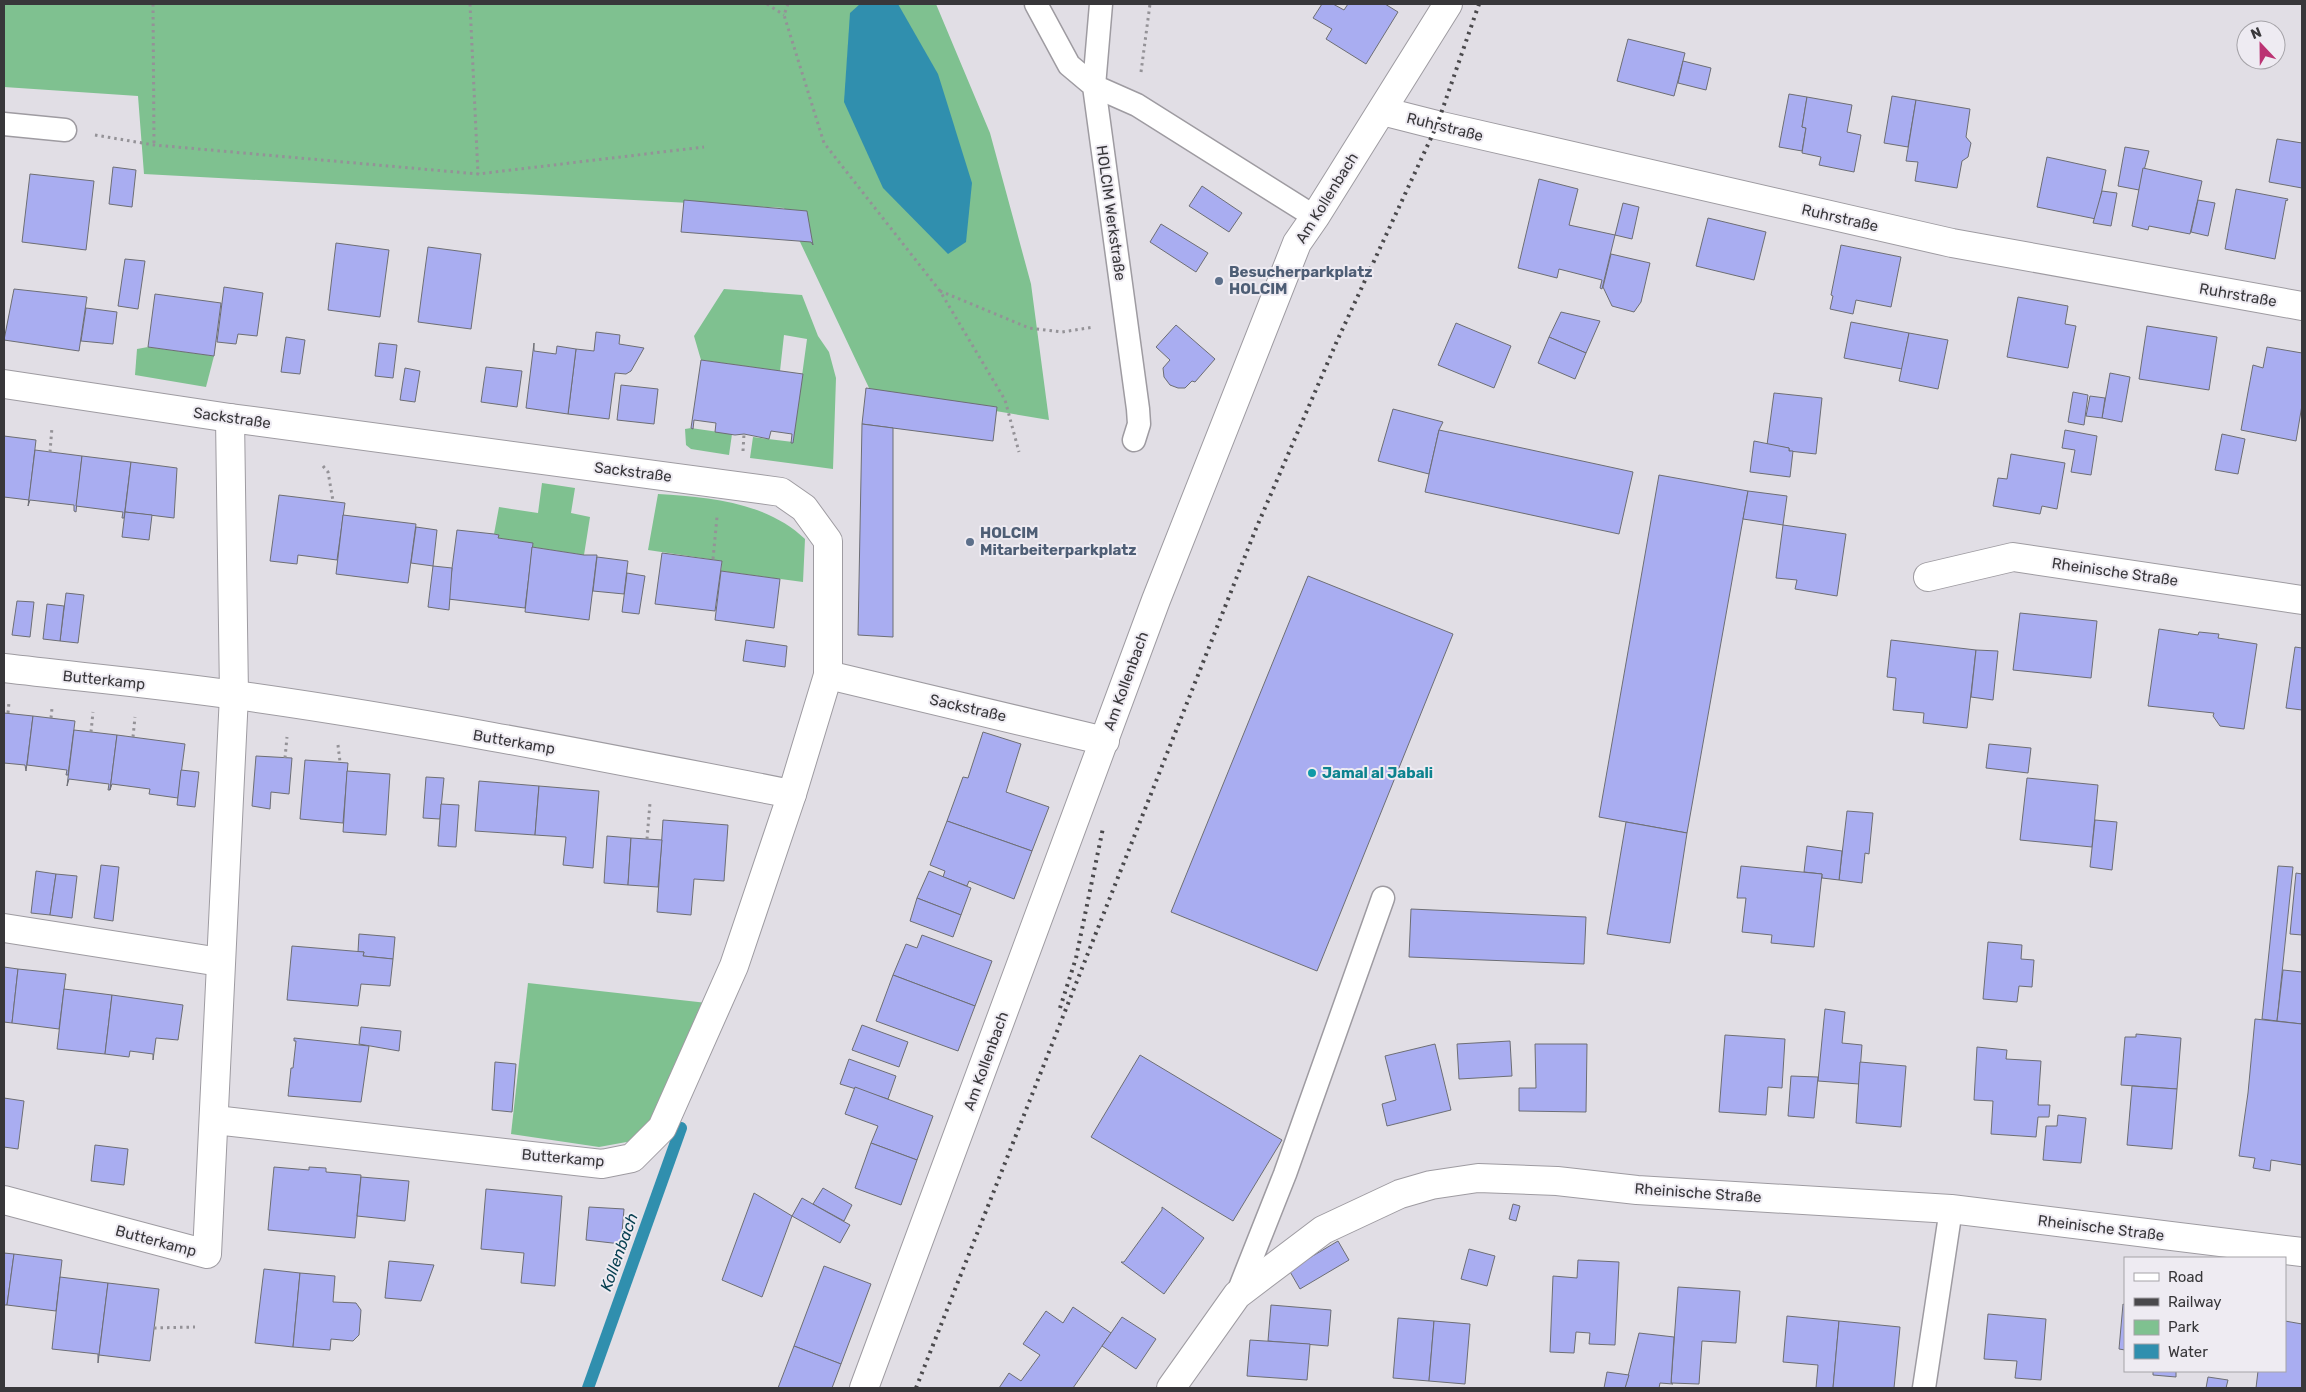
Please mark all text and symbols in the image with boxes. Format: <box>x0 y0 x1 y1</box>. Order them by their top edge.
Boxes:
north arrow <box>2236 20 2286 70</box>
text: N <box>2248 24 2264 43</box>
street label: Ruhrstraße <box>1405 109 1485 145</box>
street label: HOLCIM Werkstraße <box>1093 144 1129 282</box>
street label: Am Kollenbach <box>1292 149 1362 247</box>
street label: Ruhrstraße <box>1800 200 1880 236</box>
place label: Besucherparkplatz HOLCIM <box>1229 263 1372 298</box>
marker: Besucherparkplatz HOLCIM <box>1213 275 1225 287</box>
street label: Ruhrstraße <box>2198 279 2278 311</box>
street label: Sackstraße <box>192 404 272 432</box>
street label: Sackstraße <box>593 458 673 486</box>
place label: HOLCIM Mitarbeiterparkplatz <box>980 524 1137 559</box>
marker: HOLCIM Mitarbeiterparkplatz <box>964 536 976 548</box>
street label: Rheinische Straße <box>2051 554 2179 590</box>
street label: Am Kollenbach <box>1100 629 1152 733</box>
street label: Butterkamp <box>62 667 146 693</box>
street label: Sackstraße <box>928 690 1008 726</box>
street label: Butterkamp <box>472 726 556 758</box>
place label: Jamal al Jabali <box>1322 764 1433 782</box>
marker: Jamal al Jabali <box>1306 767 1318 779</box>
street label: Am Kollenbach <box>960 1009 1012 1113</box>
street label: Butterkamp <box>521 1145 605 1171</box>
street label: Rheinische Straße <box>1634 1180 1762 1206</box>
water label: Kollenbach <box>596 1210 642 1294</box>
street label: Rheinische Straße <box>2037 1211 2165 1245</box>
street label: Butterkamp <box>114 1222 198 1260</box>
legend <box>2124 1257 2286 1372</box>
text: Road <box>2168 1268 2204 1286</box>
text: Railway <box>2168 1293 2222 1311</box>
text: Park <box>2168 1318 2199 1336</box>
text: Water <box>2168 1343 2208 1361</box>

